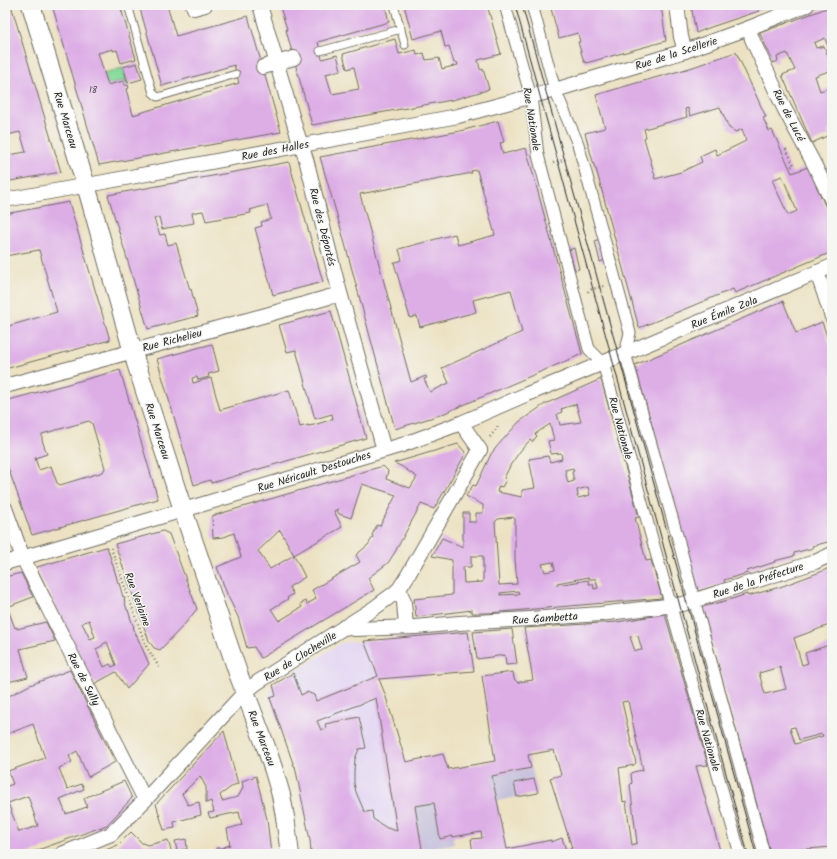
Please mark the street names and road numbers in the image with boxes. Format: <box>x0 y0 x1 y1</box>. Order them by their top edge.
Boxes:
street label: Rue de la Scellerie <box>633 32 720 76</box>
street label: Rue Nationale <box>517 86 545 152</box>
street label: Rue de Lucé <box>767 86 810 146</box>
street label: Rue Marceau <box>48 90 82 152</box>
street label: Rue des Halles <box>240 136 311 166</box>
street label: Rue des Déportés <box>304 186 341 269</box>
street label: Rue Émile Zola <box>688 291 760 334</box>
street label: Rue Richelieu <box>140 324 205 358</box>
street label: Rue Nationale <box>603 395 637 462</box>
street label: Rue Marceau <box>139 401 175 463</box>
street label: Rue Néricault Destouches <box>255 446 374 498</box>
street label: Rue de la Préfecture <box>710 558 806 604</box>
street label: Rue Verlaine <box>119 570 155 629</box>
street label: Rue Gambetta <box>511 608 579 630</box>
street label: Rue de Clocheville <box>260 627 341 687</box>
street label: Rue de Sully <box>62 650 105 710</box>
street label: Rue Nationale <box>690 707 725 774</box>
street label: Rue Marceau <box>242 708 280 770</box>

